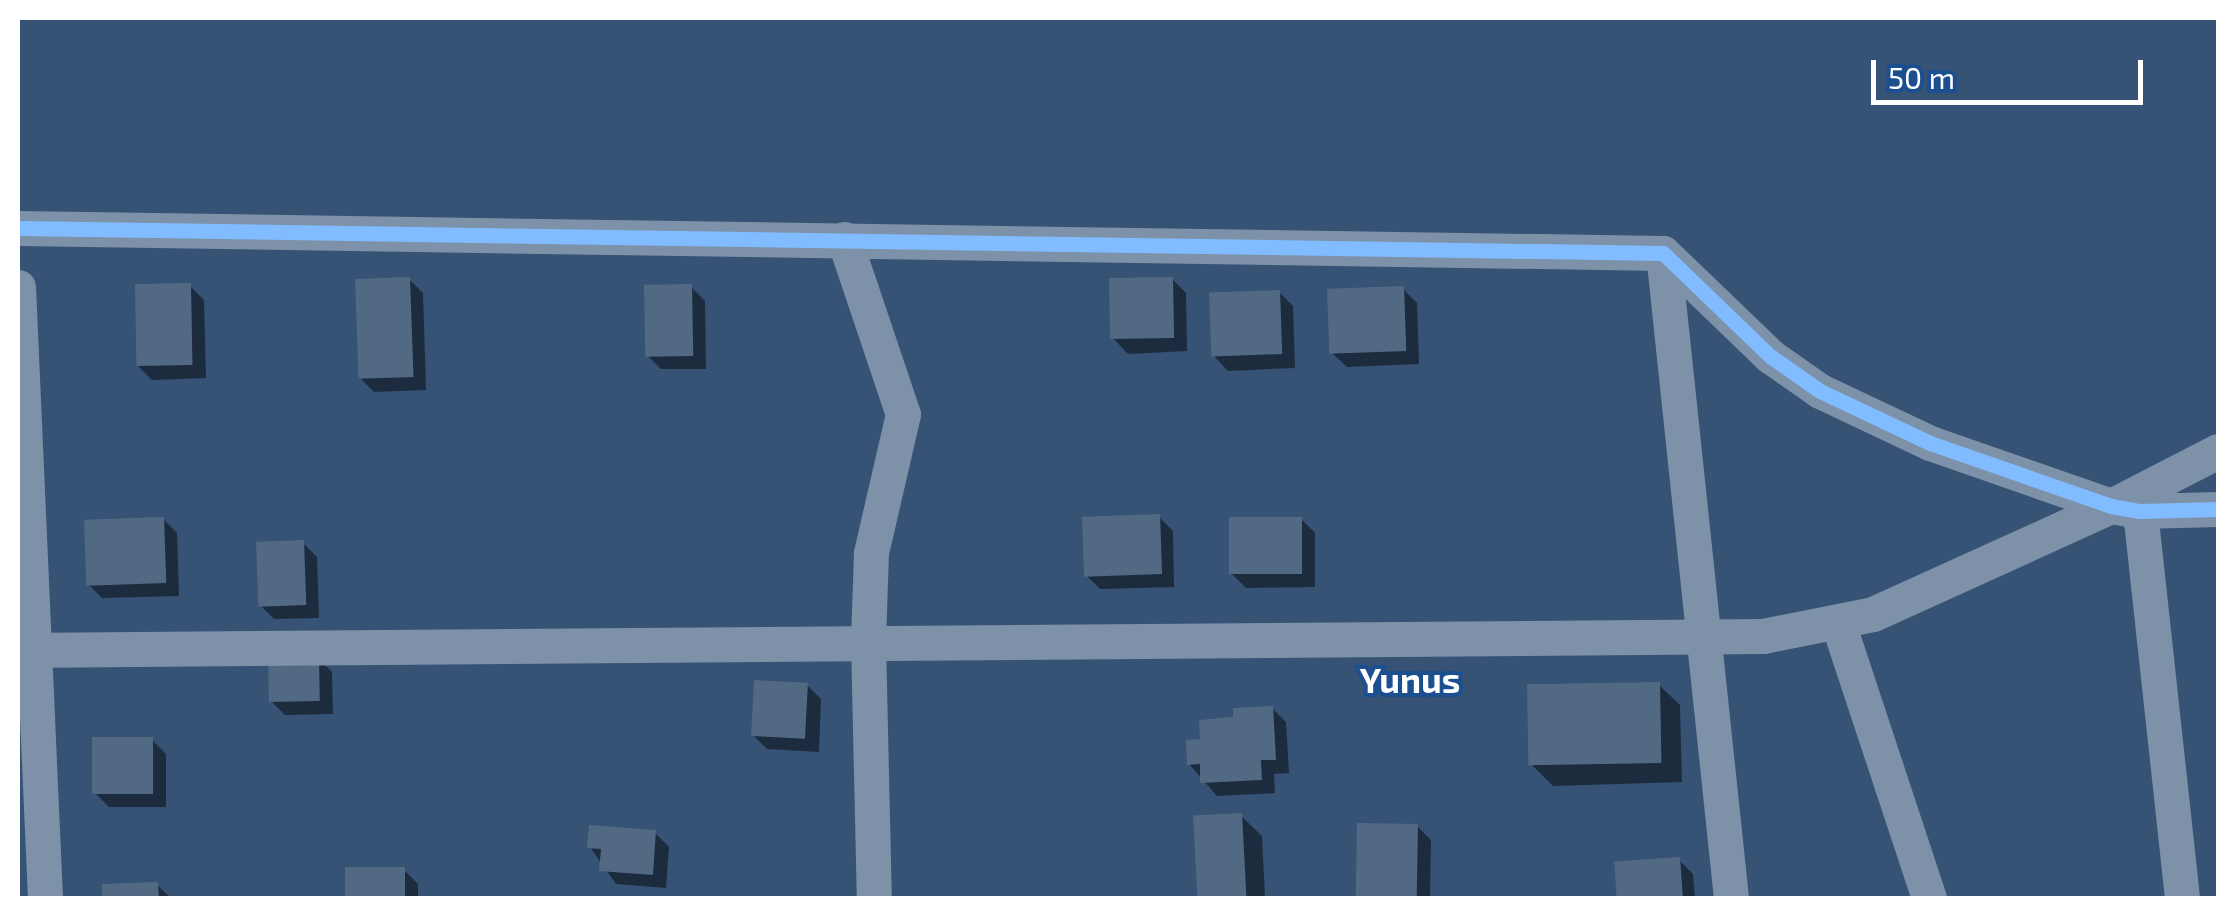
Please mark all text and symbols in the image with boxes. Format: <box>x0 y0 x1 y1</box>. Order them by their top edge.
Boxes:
scale bar <box>1876 40 2148 102</box>
text: 50 m <box>1888 59 1955 95</box>
district label: Yunus <box>1360 658 1460 700</box>

